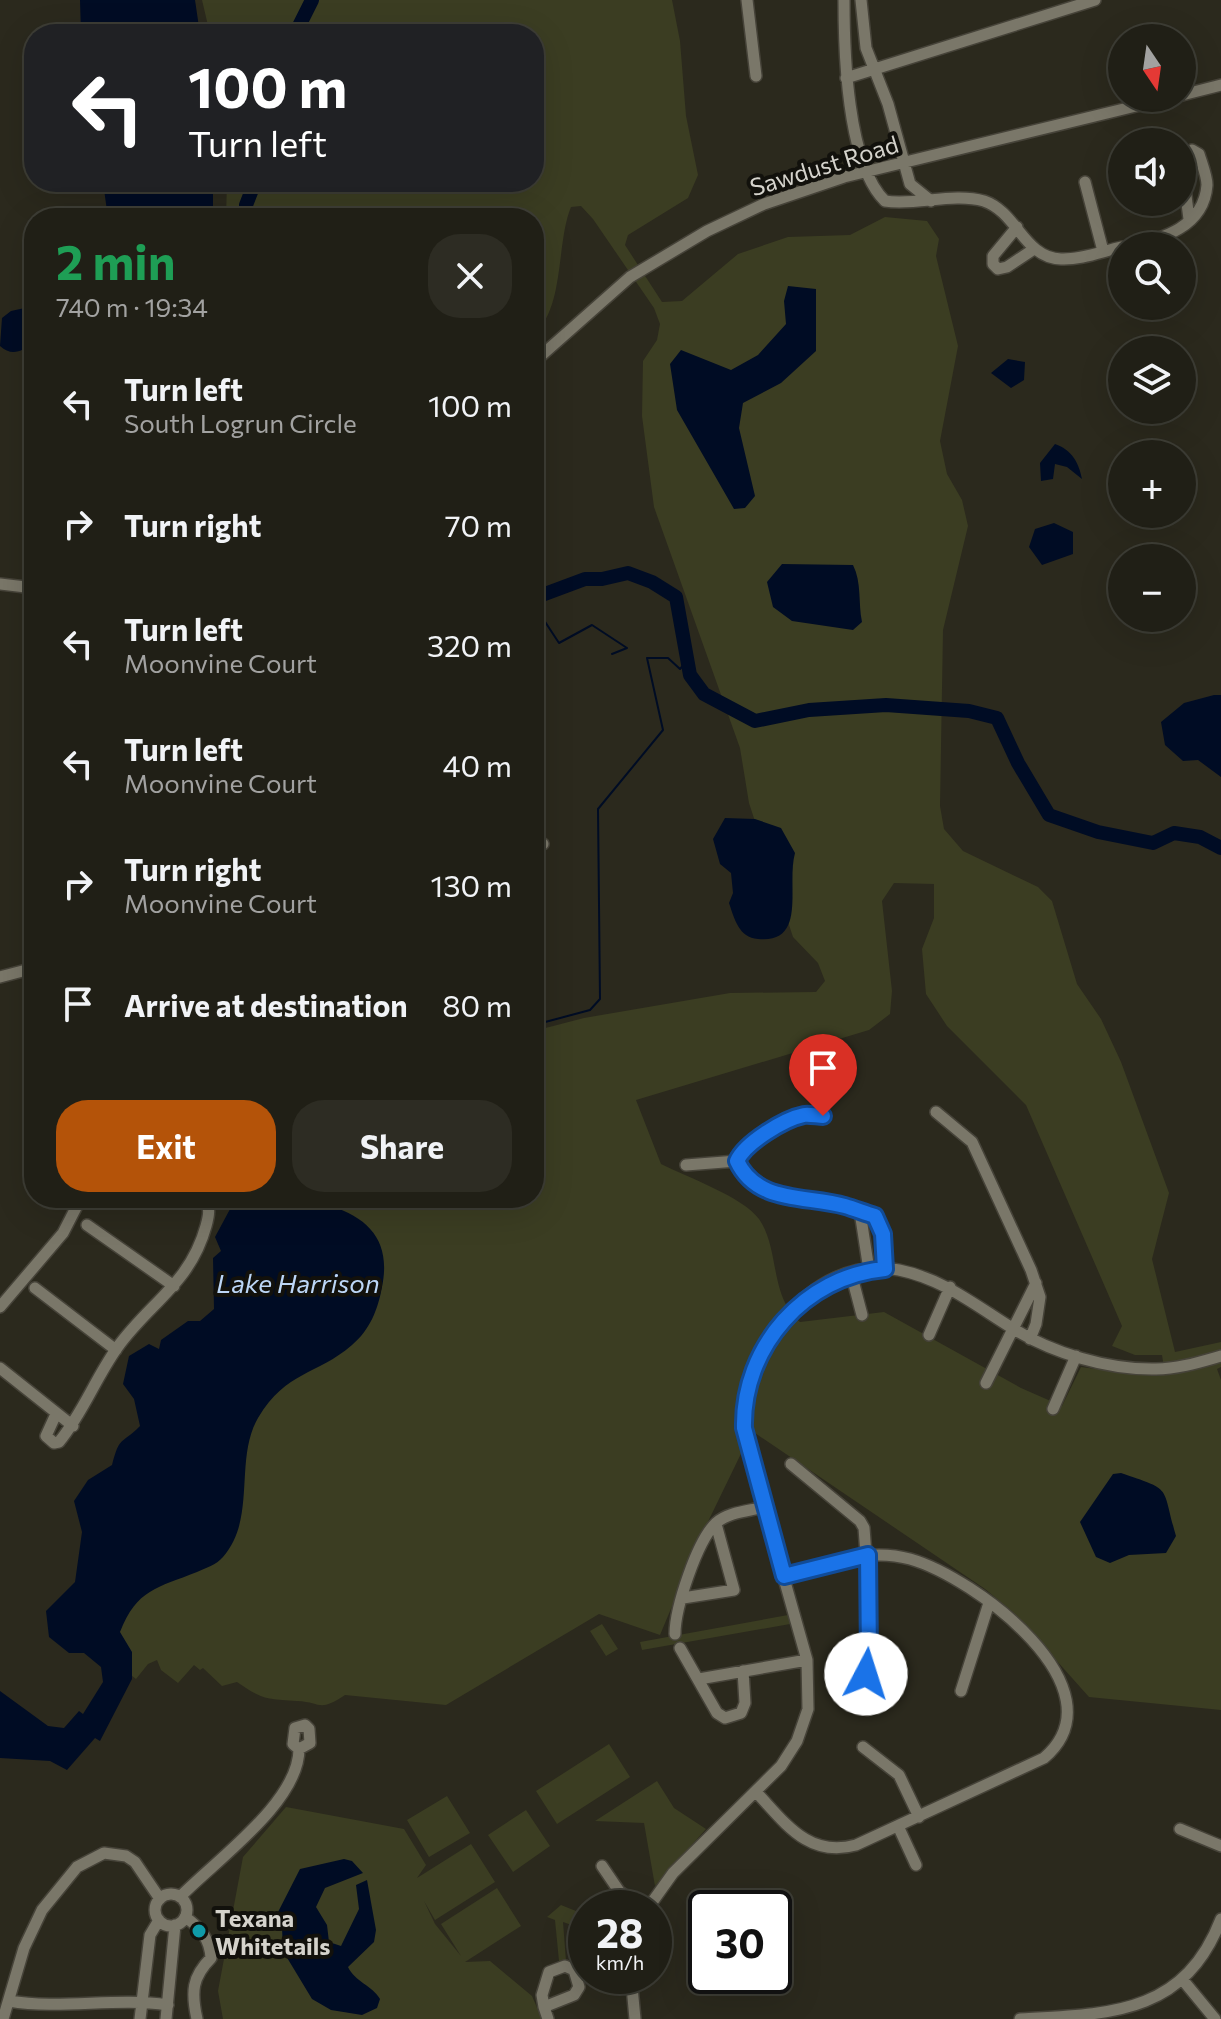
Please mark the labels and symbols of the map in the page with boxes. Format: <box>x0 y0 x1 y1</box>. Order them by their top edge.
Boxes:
north arrow <box>1108 24 1196 112</box>
street label: Sawdust Road <box>746 129 902 201</box>
pin <box>789 1034 857 1116</box>
water label: Lake Harrison <box>216 1267 380 1298</box>
position arrow <box>824 1632 908 1716</box>
speed limit sign: 30 <box>688 1890 792 1994</box>
place label: Texana Whitetails <box>215 1903 331 1960</box>
marker: Texana Whitetails <box>190 1922 208 1940</box>

